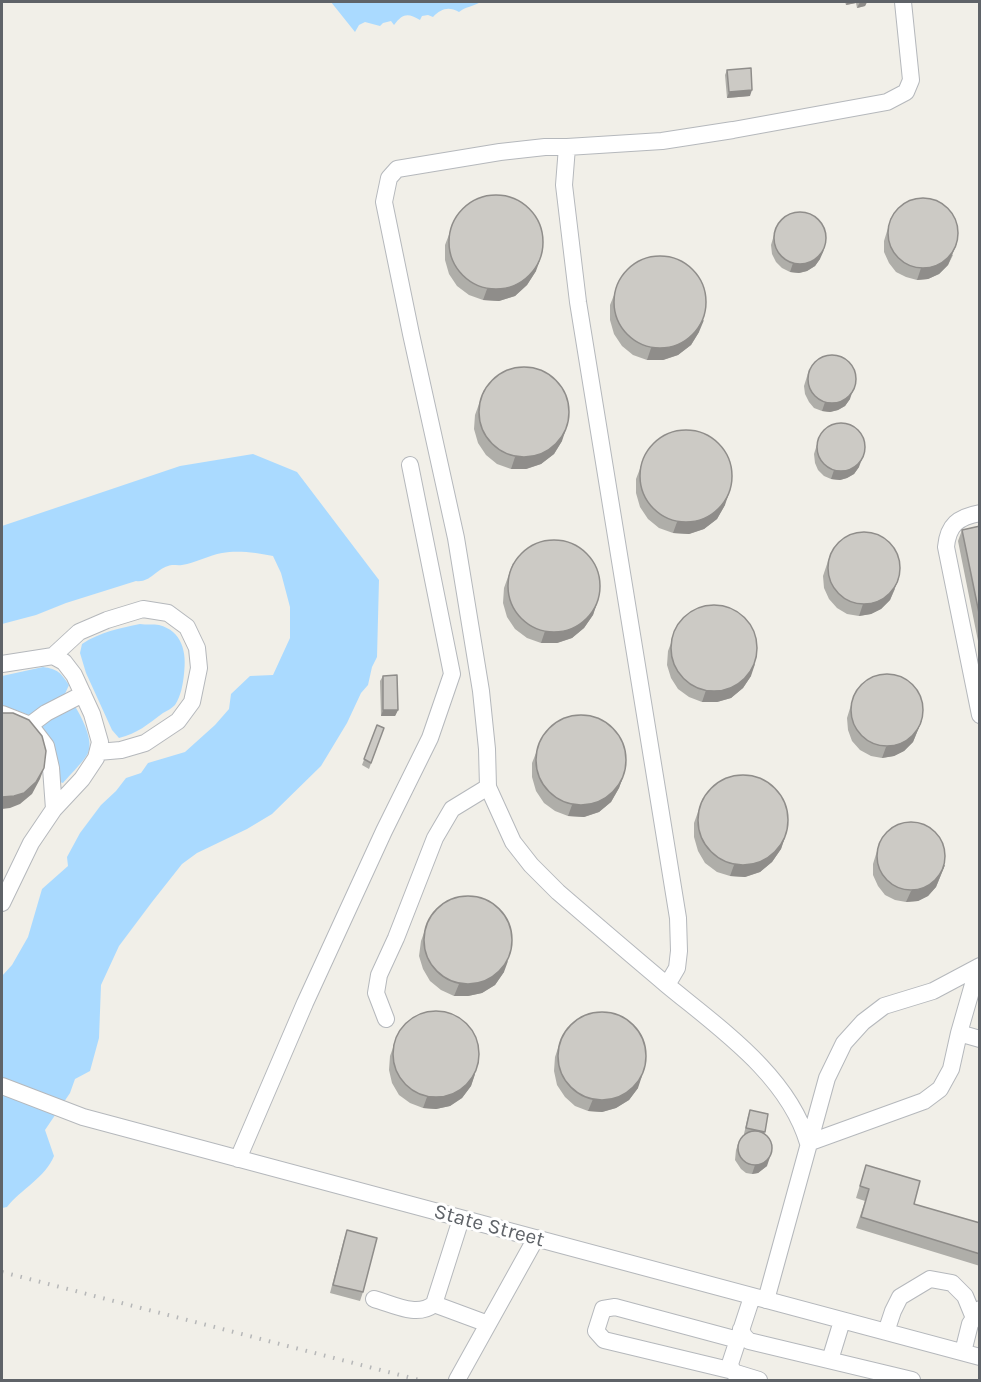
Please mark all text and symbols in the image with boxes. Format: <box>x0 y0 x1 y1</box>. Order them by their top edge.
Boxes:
street label: State Street <box>431 1199 547 1253</box>

